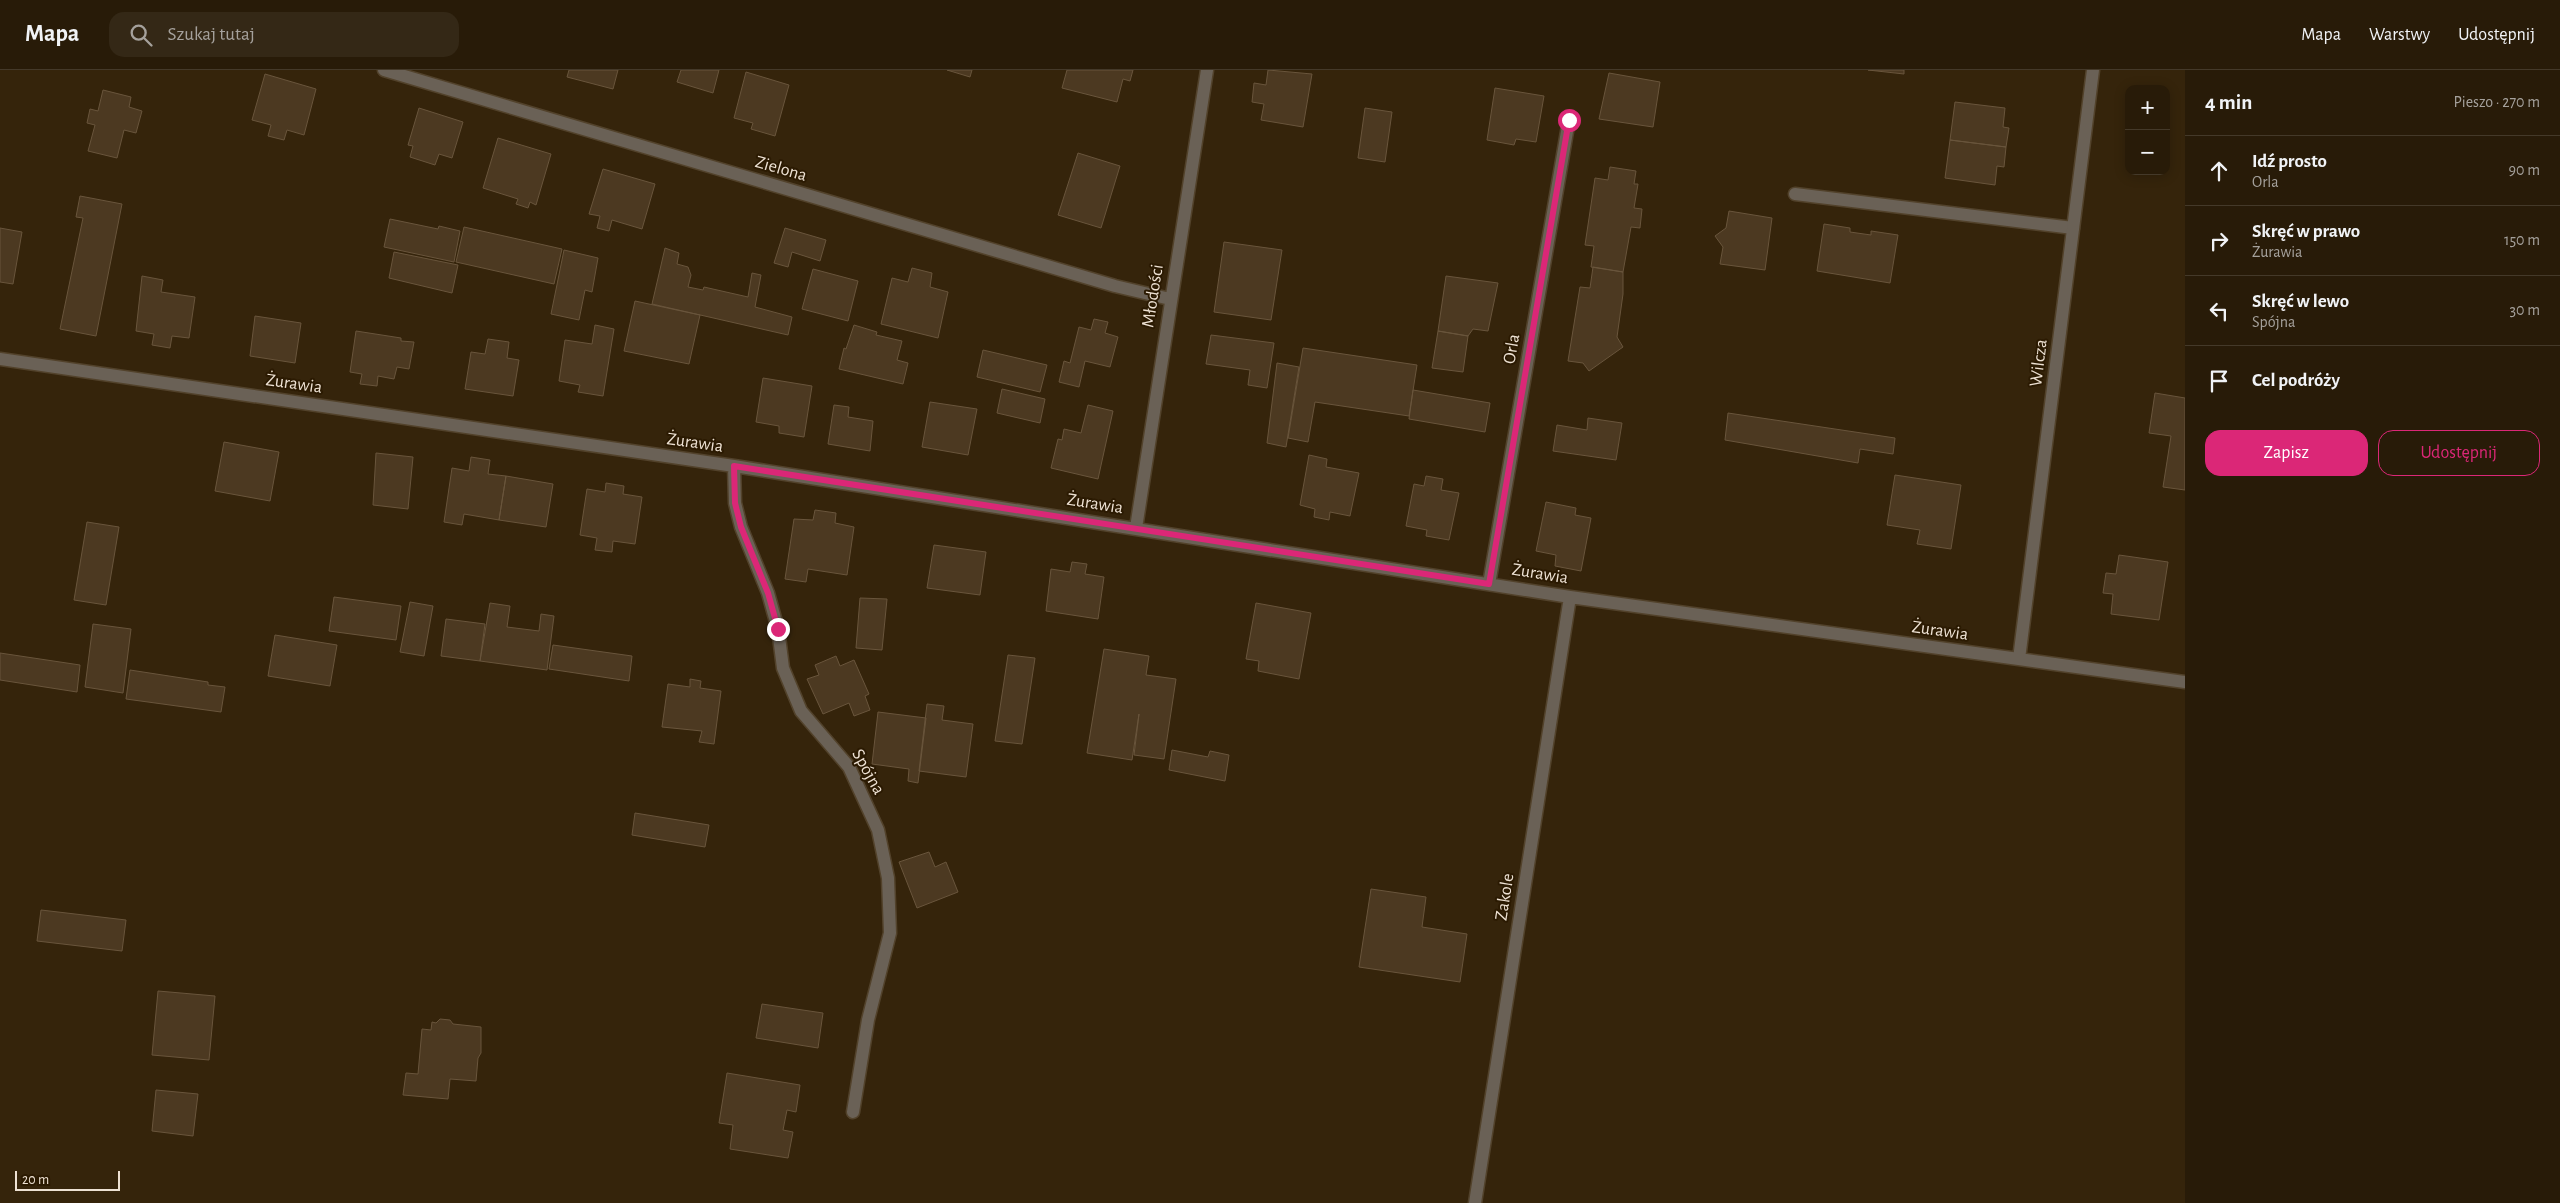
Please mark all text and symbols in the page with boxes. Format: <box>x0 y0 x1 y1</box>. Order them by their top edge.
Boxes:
search box <box>109 12 459 57</box>
icon: search <box>127 21 155 49</box>
text: Mapa <box>25 22 79 46</box>
text: Szukaj tutaj <box>167 25 255 44</box>
text: Mapa <box>2301 26 2341 44</box>
text: Warstwy <box>2369 26 2430 44</box>
text: Udostępnij <box>2458 26 2535 44</box>
map controls <box>2125 85 2170 175</box>
button: + <box>2125 85 2170 130</box>
text: 4 min <box>2205 92 2252 113</box>
text: Pieszo · 270 m <box>2454 94 2540 110</box>
route start <box>1558 109 1581 132</box>
button: − <box>2125 130 2170 175</box>
text: Idź prosto <box>2252 152 2327 171</box>
street label: Zielona <box>753 153 809 185</box>
icon: ahead <box>2205 157 2233 185</box>
text: 90 m <box>2509 162 2540 178</box>
text: Orla <box>2252 174 2279 190</box>
text: Skręć w prawo <box>2252 222 2360 241</box>
icon: right <box>2205 227 2233 255</box>
text: 150 m <box>2504 232 2540 248</box>
text: Żurawia <box>2252 244 2302 260</box>
street label: Młodości <box>1139 263 1167 329</box>
text: Skręć w lewo <box>2252 292 2349 311</box>
icon: left <box>2205 297 2233 325</box>
text: 30 m <box>2510 302 2540 318</box>
text: Spójna <box>2252 314 2295 330</box>
street label: Orla <box>1501 333 1523 365</box>
street label: Wilcza <box>2027 338 2051 388</box>
icon: arrive <box>2205 367 2233 395</box>
street label: Żurawia <box>265 369 324 397</box>
text: Cel podróży <box>2252 371 2340 390</box>
street label: Żurawia <box>666 428 725 456</box>
button: Zapisz <box>2205 430 2368 476</box>
button: Udostępnij <box>2378 430 2540 476</box>
street label: Żurawia <box>1066 489 1125 517</box>
street label: Żurawia <box>1511 559 1570 587</box>
street label: Żurawia <box>1911 616 1970 644</box>
route end <box>767 618 790 641</box>
street label: Spójna <box>848 746 888 798</box>
street label: Zakole <box>1492 872 1518 922</box>
scale bar <box>15 1168 120 1191</box>
text: 20 m <box>22 1173 49 1187</box>

